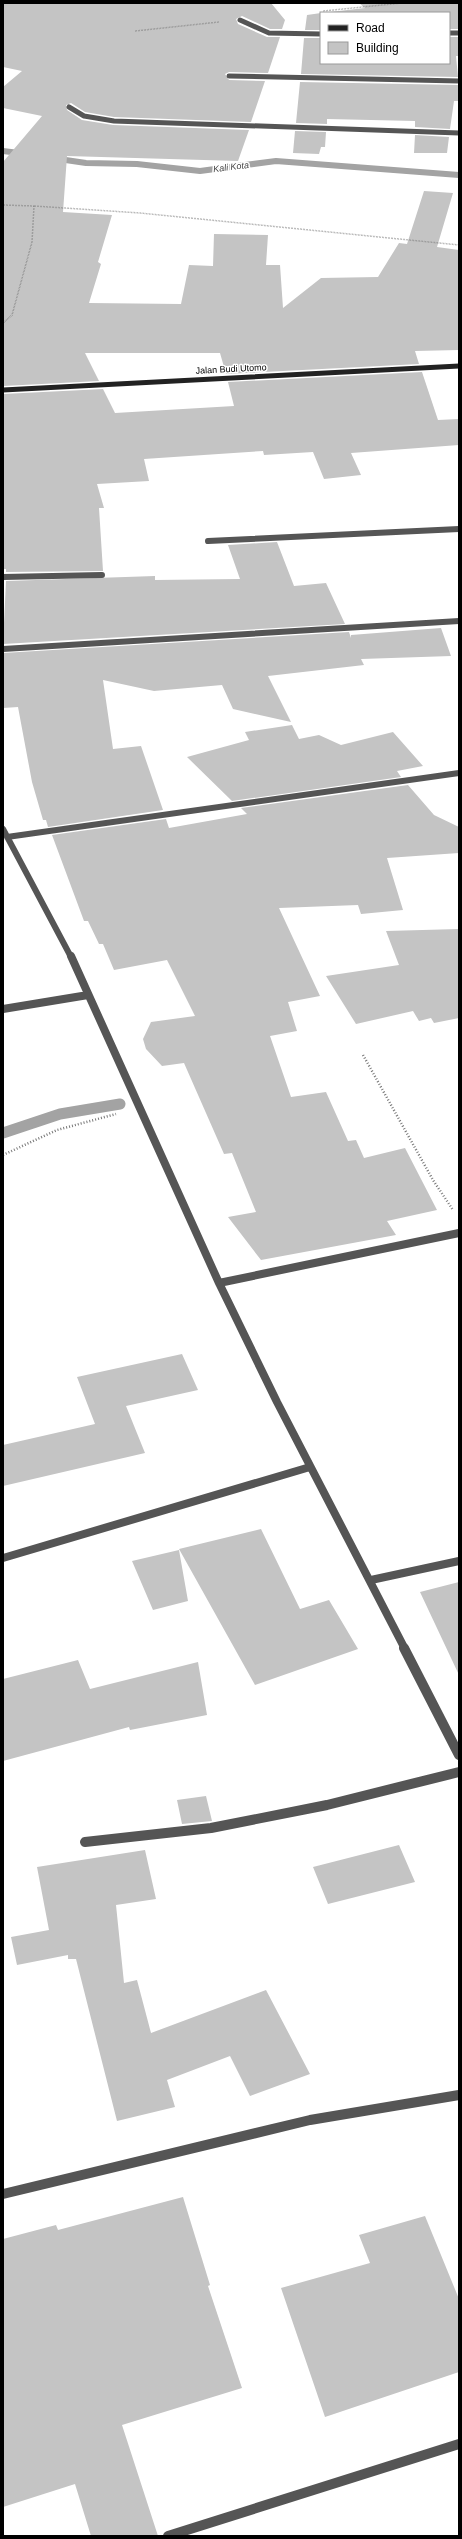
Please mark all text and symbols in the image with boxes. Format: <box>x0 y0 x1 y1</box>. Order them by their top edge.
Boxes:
legend <box>320 12 450 64</box>
text: Road <box>356 21 385 35</box>
text: Building <box>356 41 399 55</box>
water label: Kali Kota <box>213 160 249 174</box>
street label: Jalan Budi Utomo <box>195 362 267 376</box>

